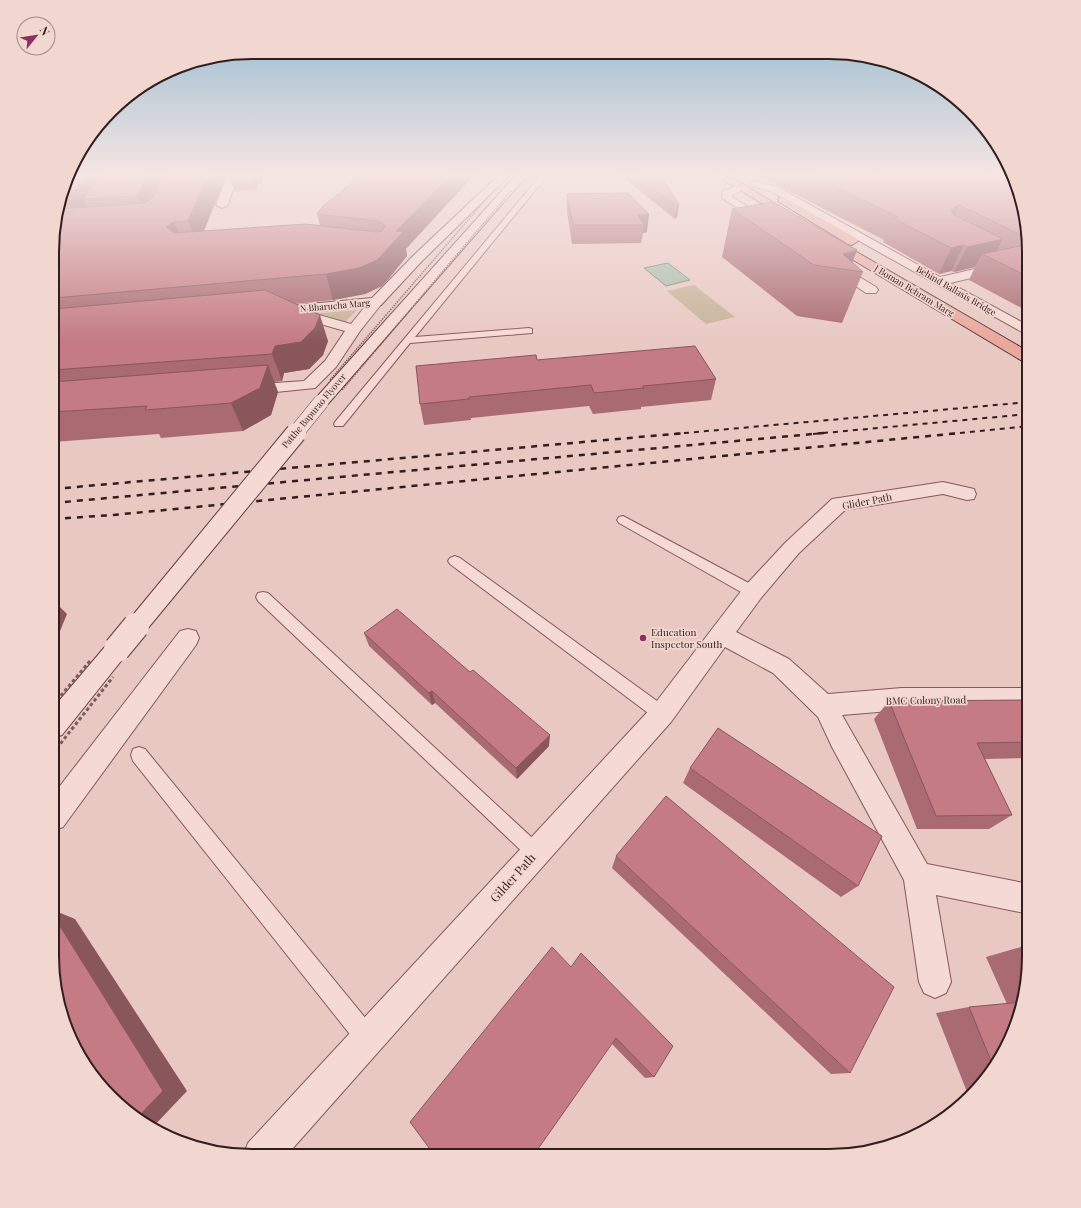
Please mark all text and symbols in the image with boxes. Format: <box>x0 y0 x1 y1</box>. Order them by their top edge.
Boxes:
north arrow <box>16 16 56 56</box>
text: N <box>37 24 54 38</box>
street label: J Boman Behram Marg <box>872 261 957 319</box>
street label: Behind Ballasis Bridge <box>914 262 999 318</box>
street label: N Bharucha Marg <box>299 296 371 314</box>
street label: Patthe Bapurao Flyover <box>278 371 348 450</box>
street label: Glider Path <box>841 489 893 513</box>
place label: Education Inspector South <box>651 625 723 651</box>
marker: Education Inspector South <box>638 633 648 643</box>
street label: BMC Colony Road <box>886 692 967 708</box>
street label: Gilder Path <box>486 849 538 905</box>

